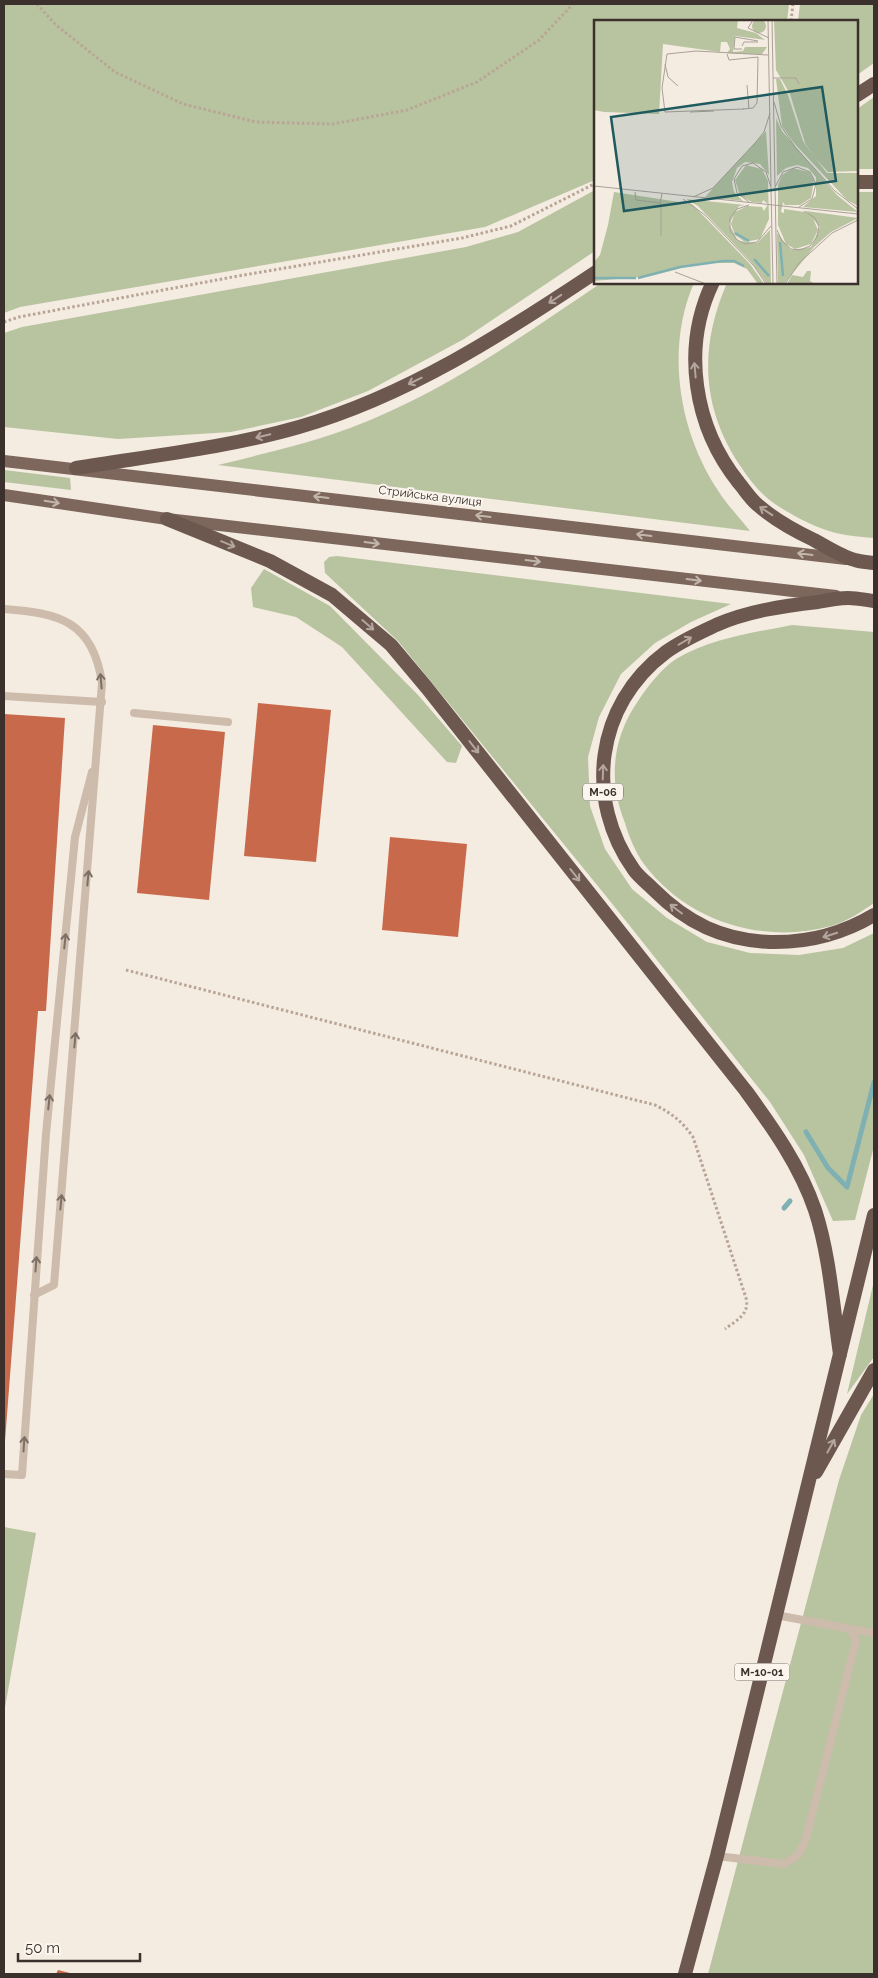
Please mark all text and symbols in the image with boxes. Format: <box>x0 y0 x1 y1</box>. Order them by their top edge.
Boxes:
inset map <box>594 20 858 284</box>
one-way arrow <box>548 294 562 304</box>
one-way arrow <box>691 362 700 378</box>
one-way arrow <box>408 377 423 386</box>
one-way arrow <box>255 431 271 441</box>
street label: Стрийська вулиця <box>378 483 482 509</box>
one-way arrow <box>314 492 330 502</box>
one-way arrow <box>44 497 60 507</box>
one-way arrow <box>759 506 773 516</box>
one-way arrow <box>475 511 491 521</box>
one-way arrow <box>636 530 652 540</box>
one-way arrow <box>363 538 379 548</box>
one-way arrow <box>220 540 235 549</box>
one-way arrow <box>798 549 814 559</box>
one-way arrow <box>525 556 541 566</box>
one-way arrow <box>686 575 702 585</box>
one-way arrow <box>361 619 374 631</box>
one-way arrow <box>678 635 692 645</box>
one-way arrow <box>97 673 106 689</box>
one-way arrow <box>468 740 479 753</box>
one-way arrow <box>598 764 608 780</box>
road number: М-06 <box>583 784 623 800</box>
one-way arrow <box>569 868 580 881</box>
one-way arrow <box>83 870 92 886</box>
one-way arrow <box>669 904 683 914</box>
one-way arrow <box>822 930 838 940</box>
one-way arrow <box>60 933 70 949</box>
one-way arrow <box>70 1032 80 1048</box>
one-way arrow <box>44 1095 54 1111</box>
one-way arrow <box>57 1194 66 1210</box>
one-way arrow <box>32 1257 41 1273</box>
one-way arrow <box>19 1436 29 1452</box>
one-way arrow <box>826 1439 836 1453</box>
road number: М-10-01 <box>734 1664 790 1680</box>
scale bar <box>18 1930 140 1962</box>
text: 50 m <box>25 1939 60 1957</box>

